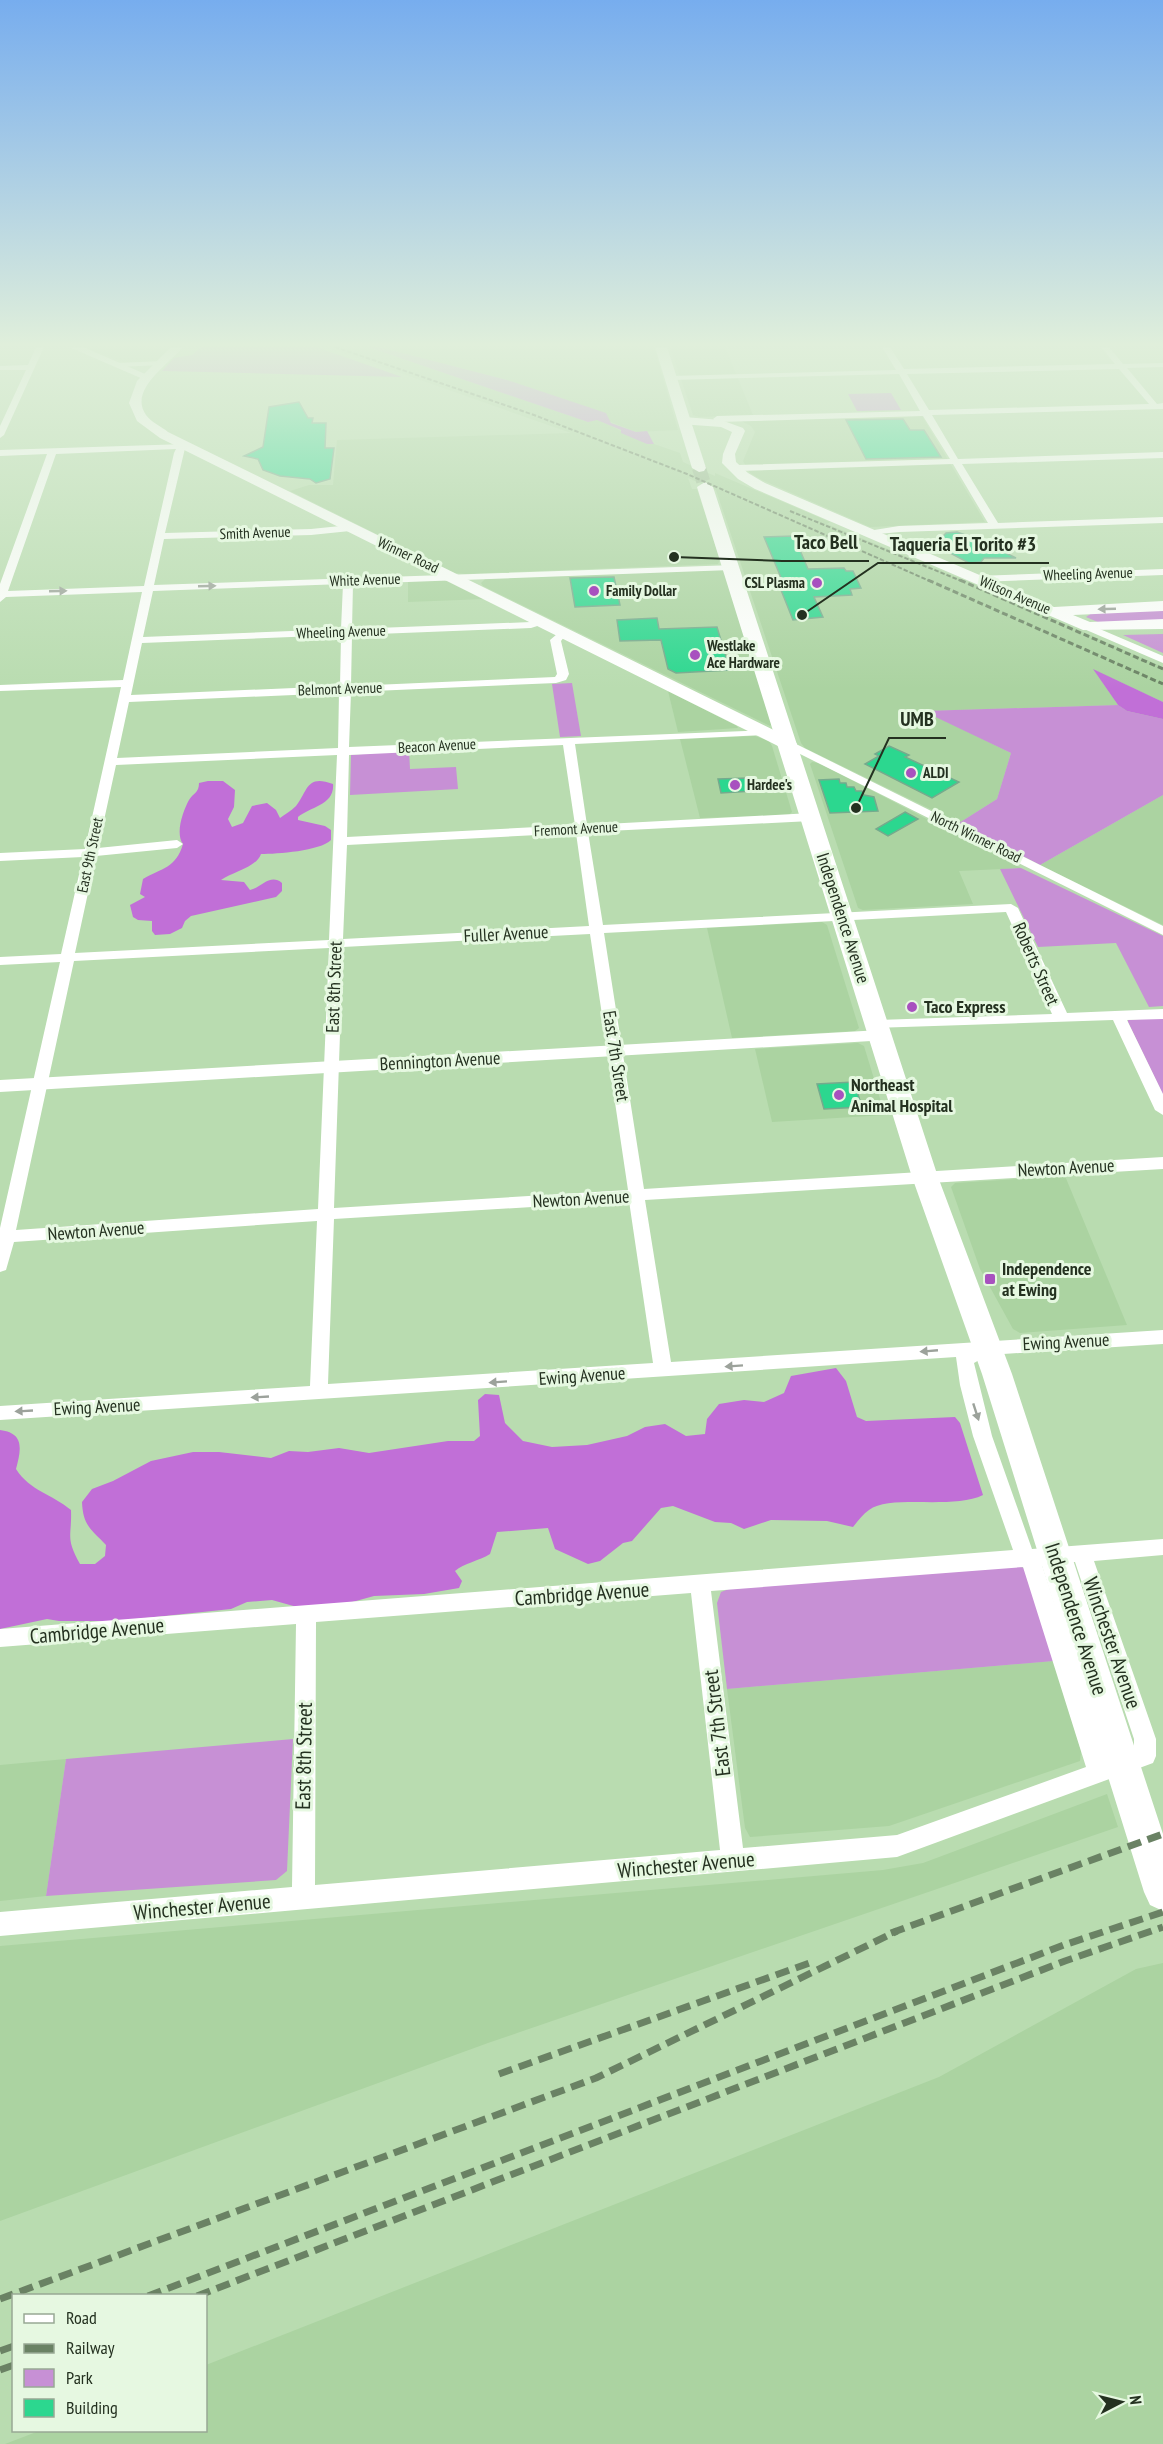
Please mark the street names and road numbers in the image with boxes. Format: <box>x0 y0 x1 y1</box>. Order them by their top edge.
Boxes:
street label: Smith Avenue <box>219 522 291 543</box>
street label: Winner Road <box>374 532 442 577</box>
street label: Wheeling Avenue <box>1043 562 1133 585</box>
street label: White Avenue <box>329 569 401 590</box>
street label: Wilson Avenue <box>977 571 1054 618</box>
street label: Wheeling Avenue <box>296 620 386 643</box>
street label: Belmont Avenue <box>297 678 382 699</box>
street label: Beacon Avenue <box>397 734 476 757</box>
street label: North Winner Road <box>928 806 1025 867</box>
street label: East 9th Street <box>72 815 107 894</box>
street label: Fremont Avenue <box>533 817 618 840</box>
street label: Independence Avenue <box>812 850 875 986</box>
street label: Roberts Street <box>1008 919 1065 1009</box>
street label: Fuller Avenue <box>463 920 549 947</box>
street label: East 8th Street <box>320 941 347 1033</box>
street label: East 7th Street <box>598 1009 635 1103</box>
street label: Bennington Avenue <box>379 1046 501 1075</box>
street label: Newton Avenue <box>1017 1153 1115 1182</box>
street label: Newton Avenue <box>532 1184 630 1213</box>
street label: Newton Avenue <box>47 1216 145 1245</box>
street label: Ewing Avenue <box>1022 1328 1110 1355</box>
street label: Ewing Avenue <box>538 1361 626 1390</box>
street label: Ewing Avenue <box>53 1393 141 1420</box>
street label: Independence Avenue <box>1039 1539 1114 1698</box>
street label: Winchester Avenue <box>1077 1573 1148 1712</box>
street label: Cambridge Avenue <box>514 1575 650 1612</box>
street label: Cambridge Avenue <box>29 1611 165 1650</box>
street label: East 7th Street <box>697 1668 736 1778</box>
street label: East 8th Street <box>289 1702 318 1810</box>
street label: Winchester Avenue <box>616 1845 756 1884</box>
street label: Winchester Avenue <box>132 1887 272 1926</box>

